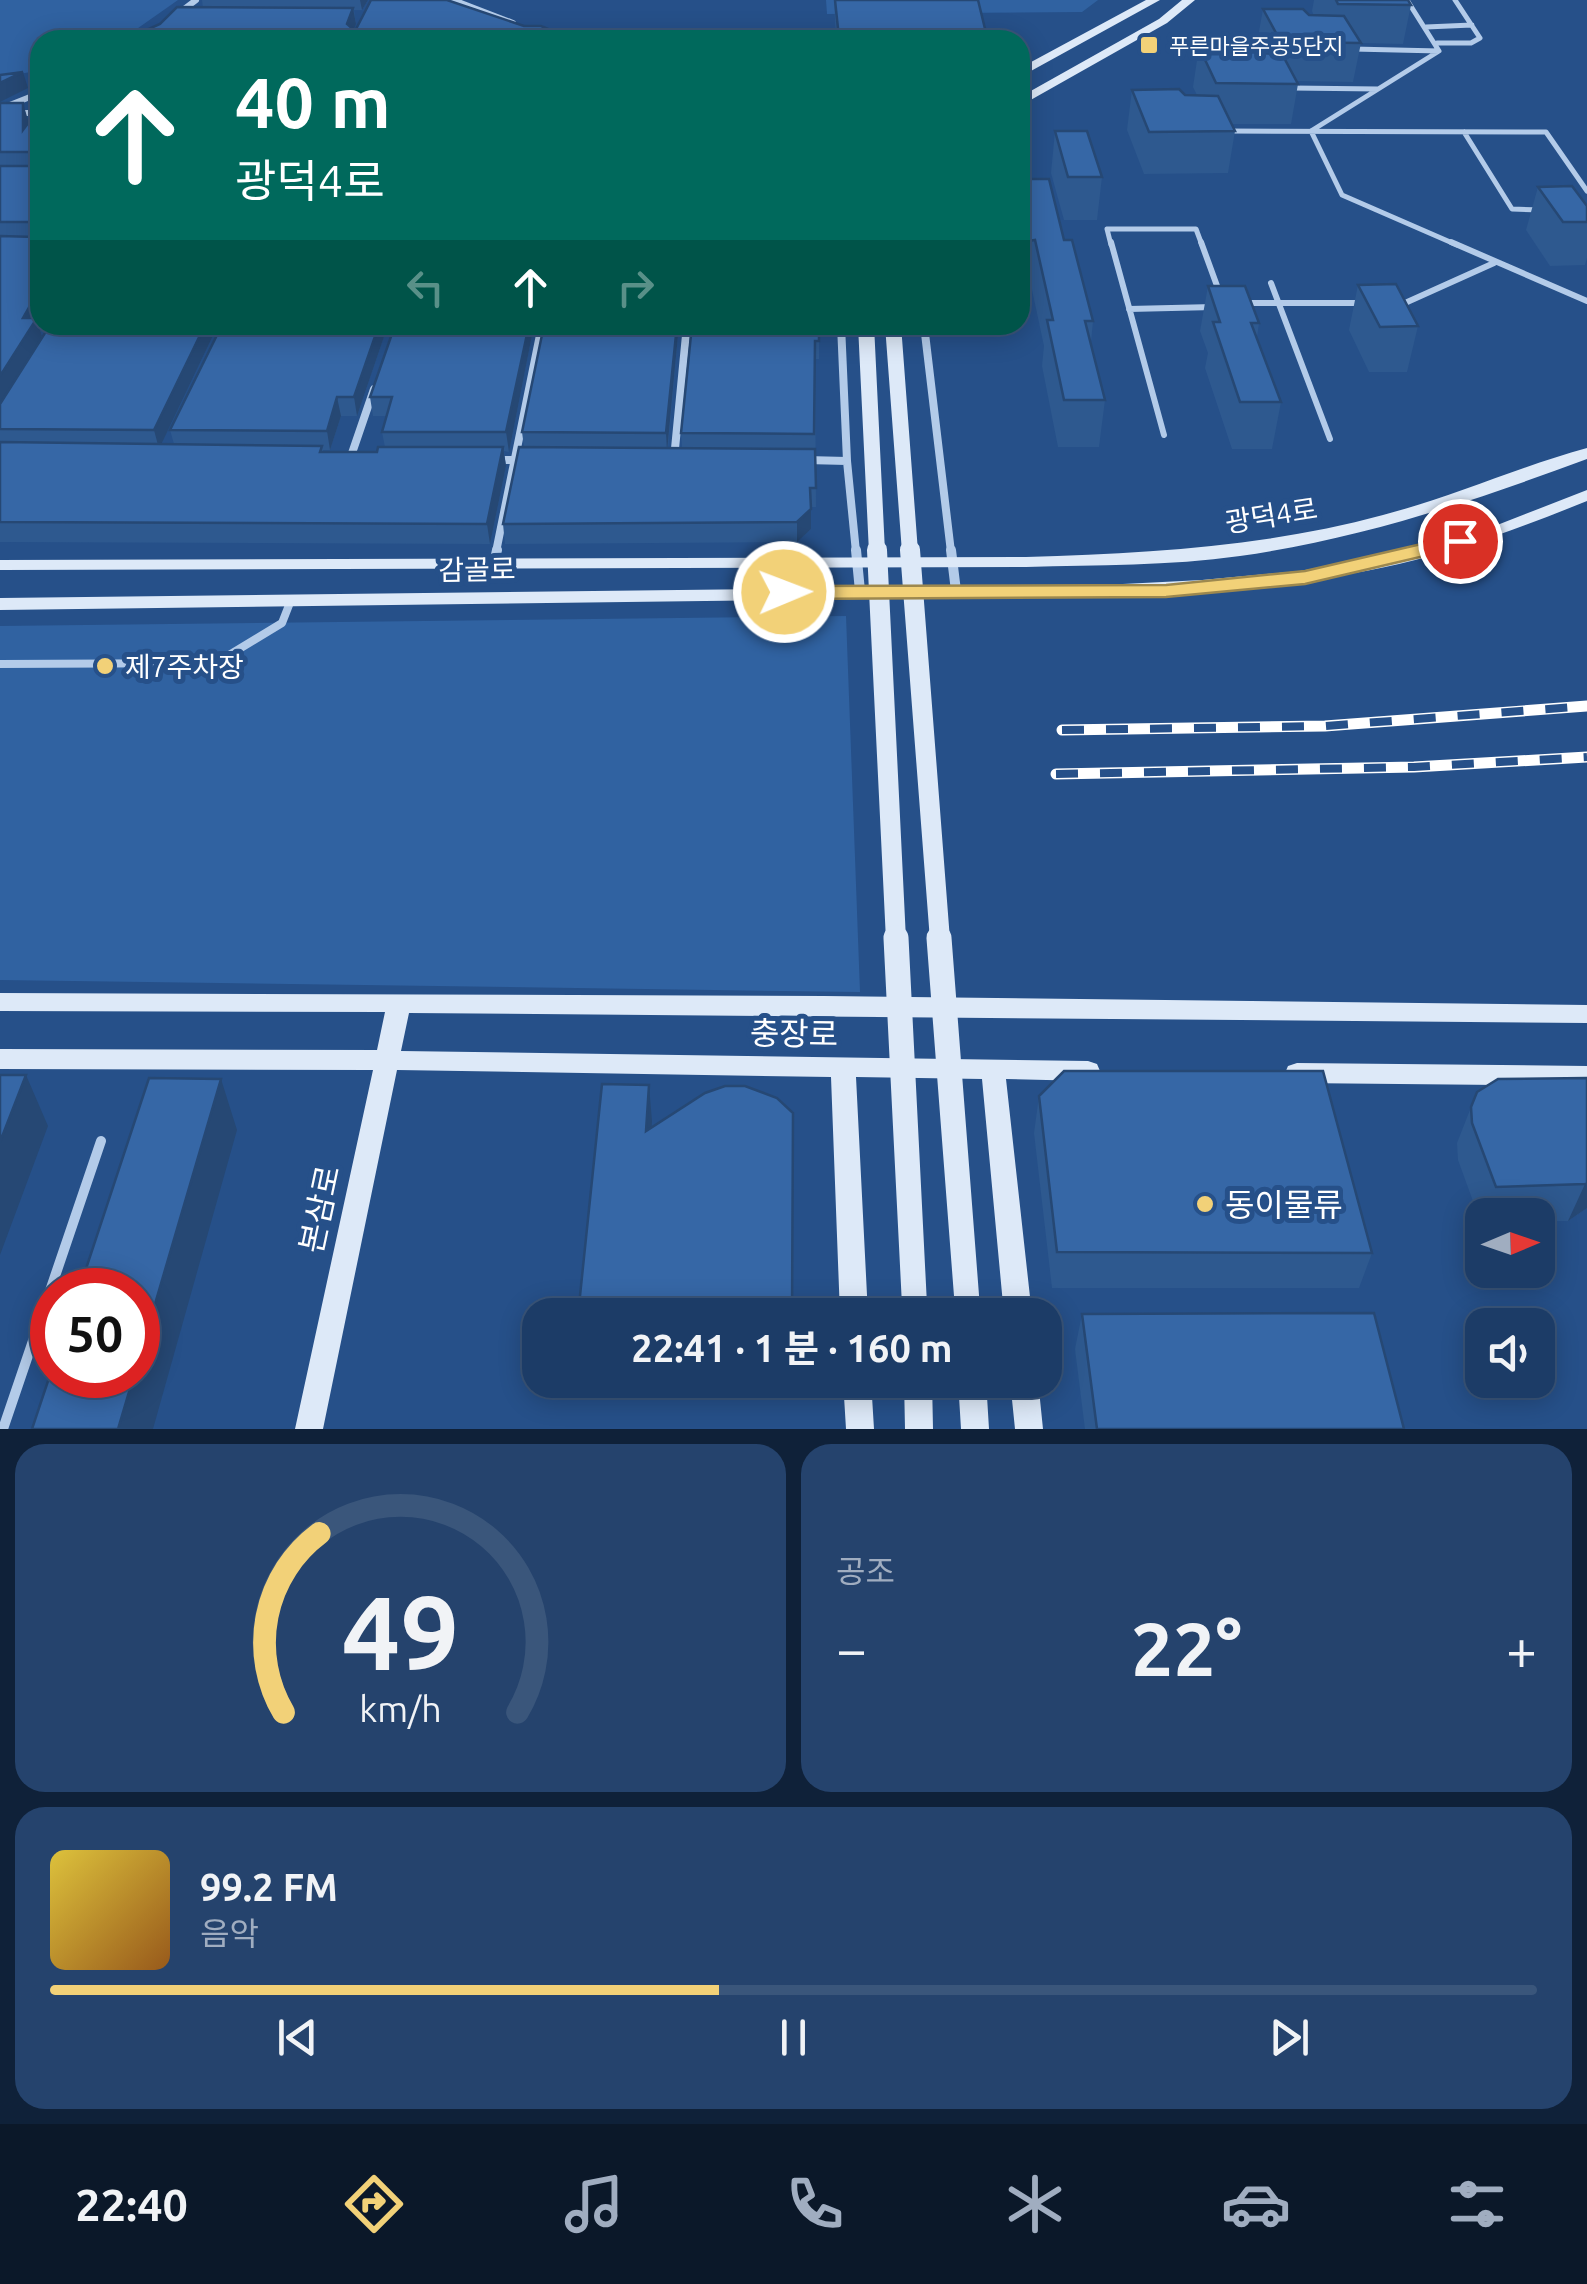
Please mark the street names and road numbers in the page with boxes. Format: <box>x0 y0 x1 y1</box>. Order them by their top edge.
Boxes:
street label: 광덕4로 <box>1223 492 1319 538</box>
street label: 감골로 <box>438 553 516 585</box>
street label: 충장로 <box>750 1014 838 1052</box>
street label: 본삼로 <box>292 1162 346 1256</box>

